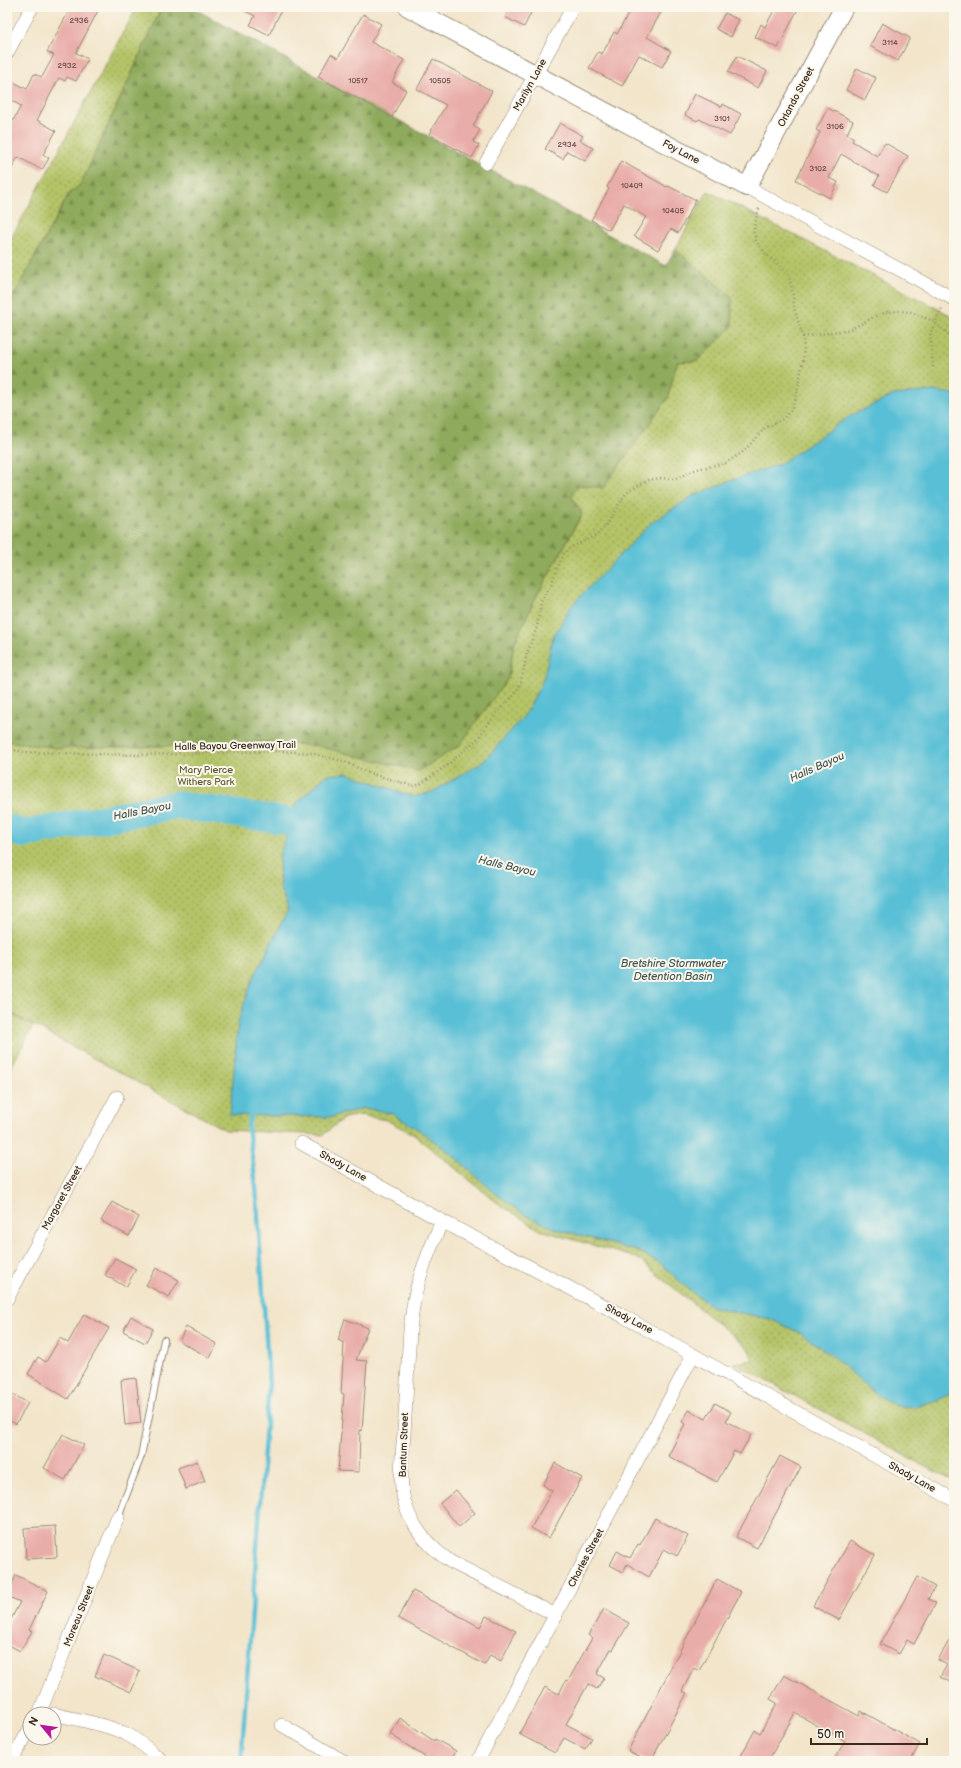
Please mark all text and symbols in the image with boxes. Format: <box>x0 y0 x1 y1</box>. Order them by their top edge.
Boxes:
house number: 2936 <box>69 16 89 25</box>
house number: 3114 <box>882 38 898 47</box>
street label: Marilyn Lane <box>511 57 549 113</box>
house number: 2932 <box>58 61 77 70</box>
street label: Orlando Street <box>775 65 817 129</box>
house number: 10517 <box>348 76 368 85</box>
house number: 10505 <box>429 76 451 85</box>
house number: 3101 <box>714 114 730 123</box>
house number: 3106 <box>826 122 844 131</box>
street label: Foy Lane <box>660 137 702 167</box>
house number: 2934 <box>557 140 577 149</box>
house number: 3102 <box>809 164 827 173</box>
house number: 10409 <box>621 181 643 190</box>
house number: 10405 <box>662 206 684 215</box>
street label: Halls Bayou Greenway Trail <box>174 739 296 753</box>
water label: Halls Bayou <box>788 749 846 785</box>
park label: Mary Pierce Withers Park <box>178 764 235 788</box>
water label: Halls Bayou <box>112 799 172 823</box>
water label: Halls Bayou <box>477 853 537 879</box>
water label: Bretshire Stormwater Detention Basin <box>621 957 726 983</box>
street label: Shady Lane <box>317 1148 369 1184</box>
street label: Margaret Street <box>39 1164 85 1232</box>
street label: Shady Lane <box>603 1301 655 1337</box>
street label: Bantum Street <box>397 1412 411 1478</box>
street label: Shady Lane <box>886 1459 938 1495</box>
street label: Charles Street <box>565 1527 607 1589</box>
street label: Moreau Street <box>61 1584 97 1648</box>
north arrow <box>22 1706 62 1746</box>
text: N <box>26 1715 41 1728</box>
scale bar <box>811 1720 927 1746</box>
text: 50 m <box>817 1727 844 1742</box>

